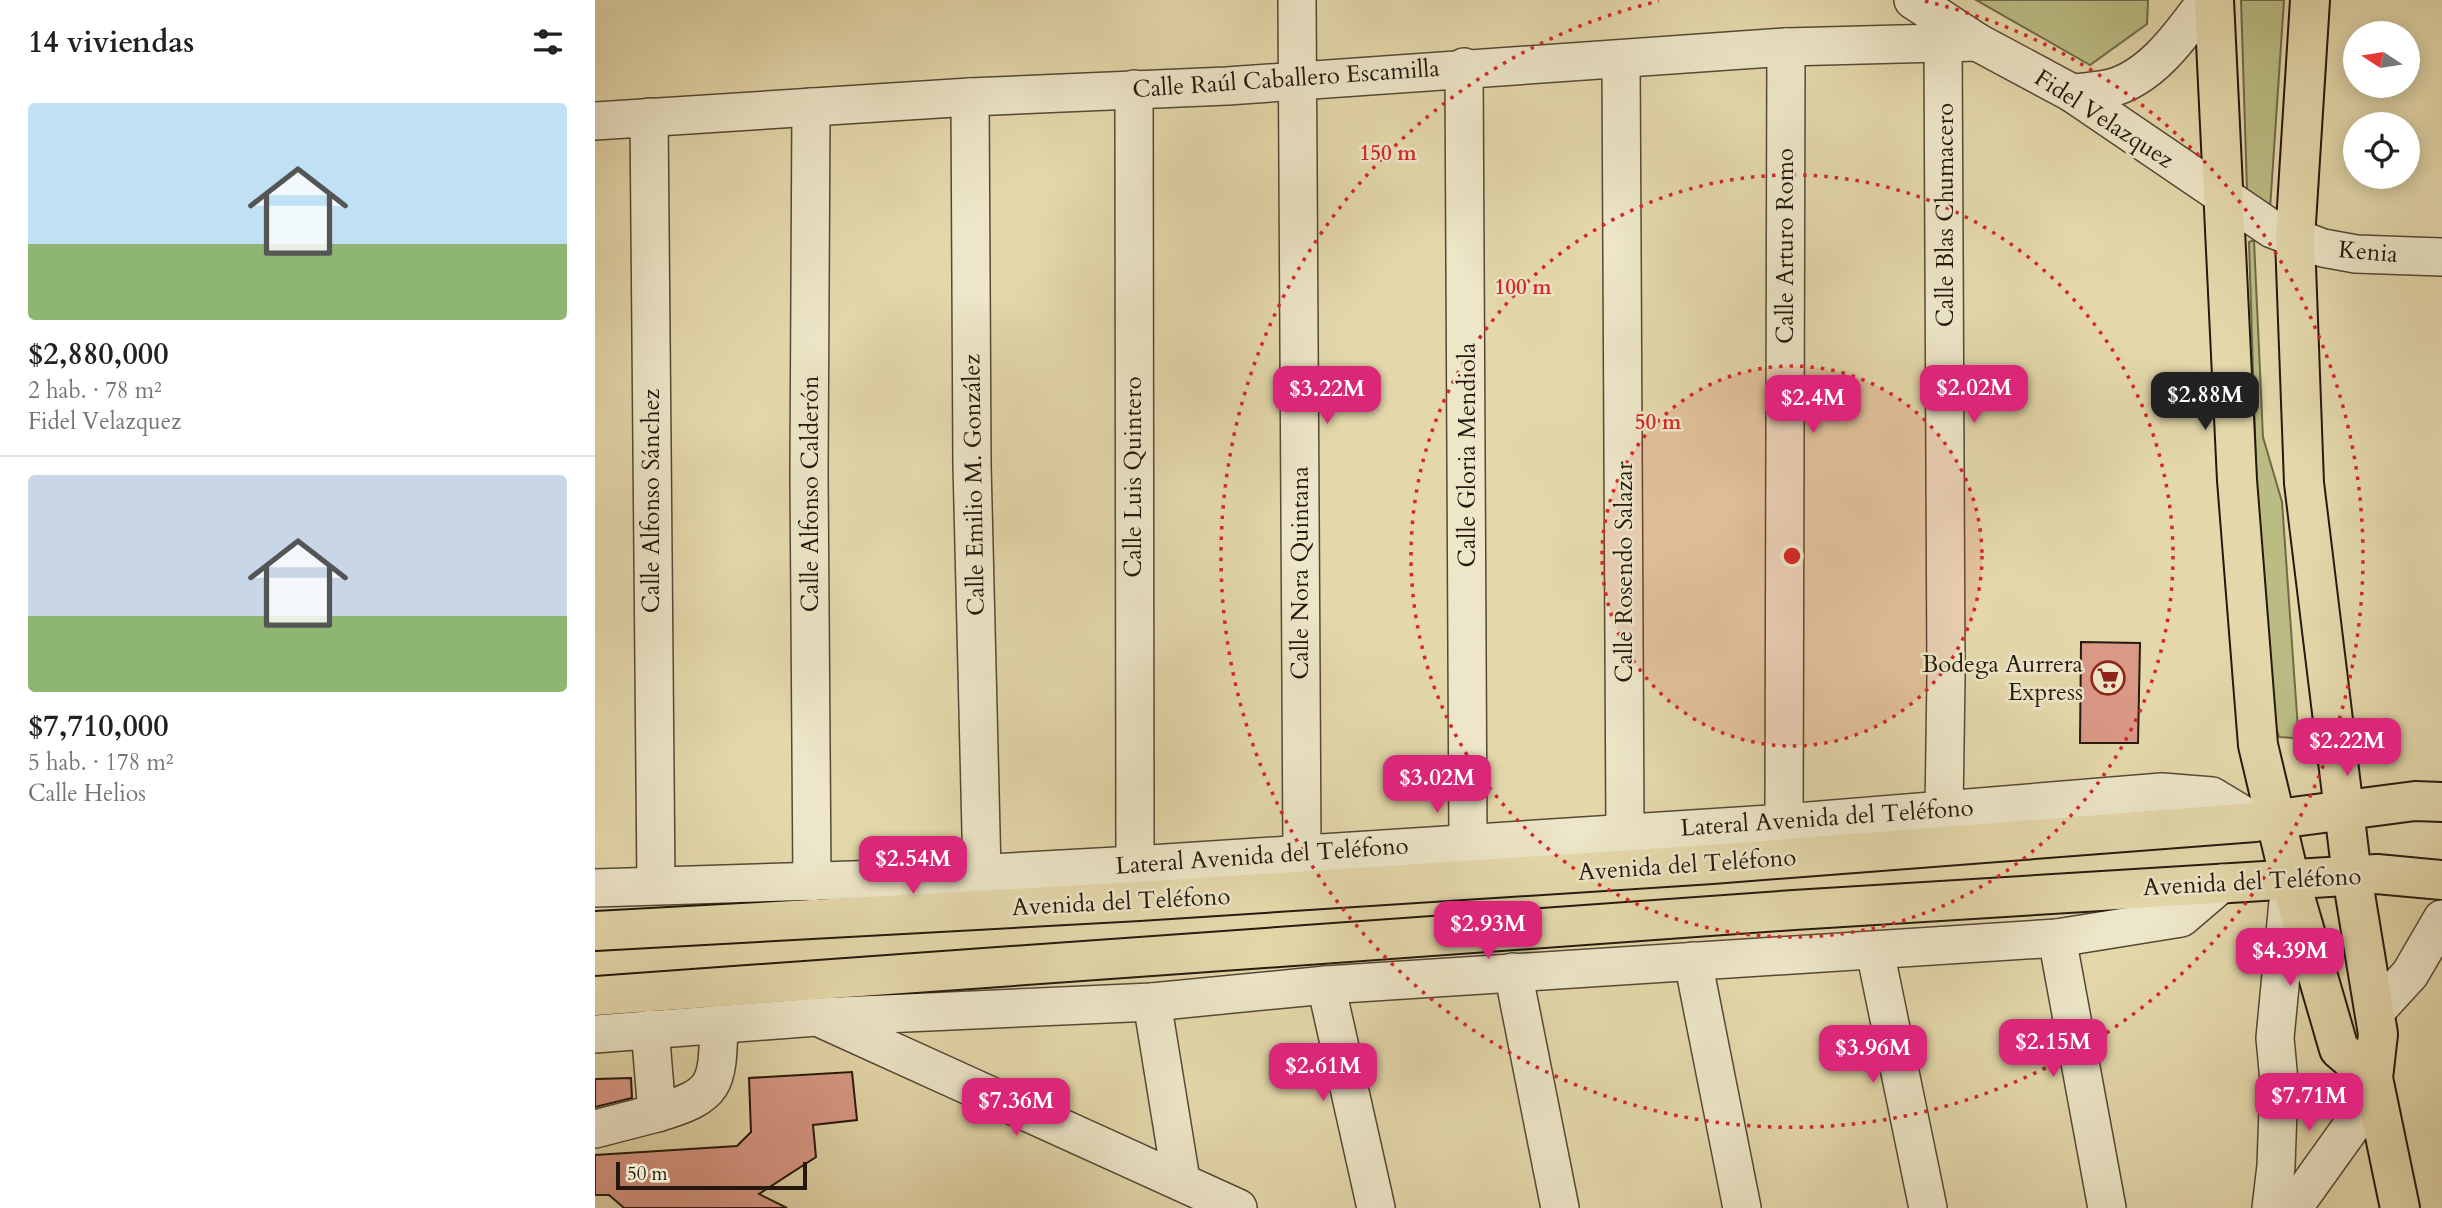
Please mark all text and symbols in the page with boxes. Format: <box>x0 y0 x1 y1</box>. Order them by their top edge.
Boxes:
north arrow <box>2343 21 2420 98</box>
map controls <box>2343 21 2420 189</box>
text: 14 viviendas <box>28 22 194 63</box>
icon: filters <box>529 23 567 61</box>
street label: Calle Raúl Caballero Escamilla <box>1131 52 1441 106</box>
street label: Fidel Velazquez <box>2028 62 2180 177</box>
street label: Calle Blas Chumacero <box>1929 103 1962 327</box>
button: locate <box>2343 112 2420 189</box>
text: 150 m <box>1359 139 1417 168</box>
icon: home <box>235 148 361 274</box>
street label: Calle Arturo Romo <box>1769 148 1802 344</box>
street label: Kenia <box>2337 233 2400 271</box>
text: 100 m <box>1494 273 1552 302</box>
text: $2,880,000 <box>28 334 169 375</box>
street label: Calle Gloria Mendiola <box>1451 342 1484 567</box>
street label: Calle Emilio M. González <box>955 353 993 616</box>
pin: $3.22M <box>1270 366 1384 426</box>
pin: $2.02M <box>1917 366 2031 425</box>
text: $2.02M <box>1936 372 2012 403</box>
pin: $2.88M <box>2148 372 2262 432</box>
text: $3.22M <box>1289 373 1365 404</box>
text: 2 hab. · 78 m² <box>28 375 162 406</box>
street label: Calle Alfonso Calderón <box>794 375 827 612</box>
street label: Calle Luis Quintero <box>1117 376 1150 578</box>
pin: $2.4M <box>1764 376 1862 435</box>
text: $2.88M <box>2167 379 2243 410</box>
text: $2.4M <box>1781 382 1845 413</box>
street label: Calle Alfonso Sánchez <box>635 388 668 613</box>
text: Fidel Velazquez <box>28 406 181 437</box>
text: 50 m <box>1635 408 1682 437</box>
street label: Calle Rosendo Salazar <box>1608 461 1641 683</box>
street label: Calle Nora Quintana <box>1284 466 1317 680</box>
icon: home <box>235 520 361 646</box>
centre of rings <box>1780 544 1804 568</box>
place label: Bodega Aurrera Express <box>1922 648 2084 709</box>
supermarket icon: Bodega Aurrera Express <box>2089 659 2127 697</box>
text: $7,710,000 <box>28 706 169 747</box>
pin: $2.22M <box>2290 718 2404 778</box>
text: $2.22M <box>2309 725 2385 756</box>
text: 5 hab. · 178 m² <box>28 747 174 778</box>
pin: $3.02M <box>1380 756 1494 815</box>
text: $3.02M <box>1399 762 1475 793</box>
text: Calle Helios <box>28 778 146 809</box>
street label: Lateral Avenida del Teléfono <box>1679 791 1975 845</box>
street label: Lateral Avenida del Teléfono <box>1114 829 1410 883</box>
pin: $2.54M <box>856 836 970 896</box>
street label: Avenida del Teléfono <box>1577 841 1797 889</box>
text: $2.54M <box>875 843 951 874</box>
street label: Avenida del Teléfono <box>2142 860 2362 904</box>
street label: Avenida del Teléfono <box>1011 880 1231 924</box>
pin: $2.93M <box>1431 902 1545 961</box>
text: $2.93M <box>1450 908 1526 939</box>
pin: $4.39M <box>2233 928 2347 988</box>
text: $4.39M <box>2252 935 2328 966</box>
pin: $2.15M <box>1996 1020 2110 1079</box>
pin: $3.96M <box>1816 1026 1930 1085</box>
text: $2.15M <box>2015 1026 2091 1057</box>
text: $3.96M <box>1835 1032 1911 1063</box>
pin: $2.61M <box>1266 1044 1380 1103</box>
text: $2.61M <box>1285 1050 1361 1081</box>
pin: $7.71M <box>2252 1074 2366 1133</box>
pin: $7.36M <box>959 1078 1073 1138</box>
text: $7.71M <box>2271 1080 2347 1111</box>
text: $7.36M <box>978 1085 1054 1116</box>
scale bar <box>616 1159 807 1191</box>
text: 50 m <box>627 1161 668 1187</box>

